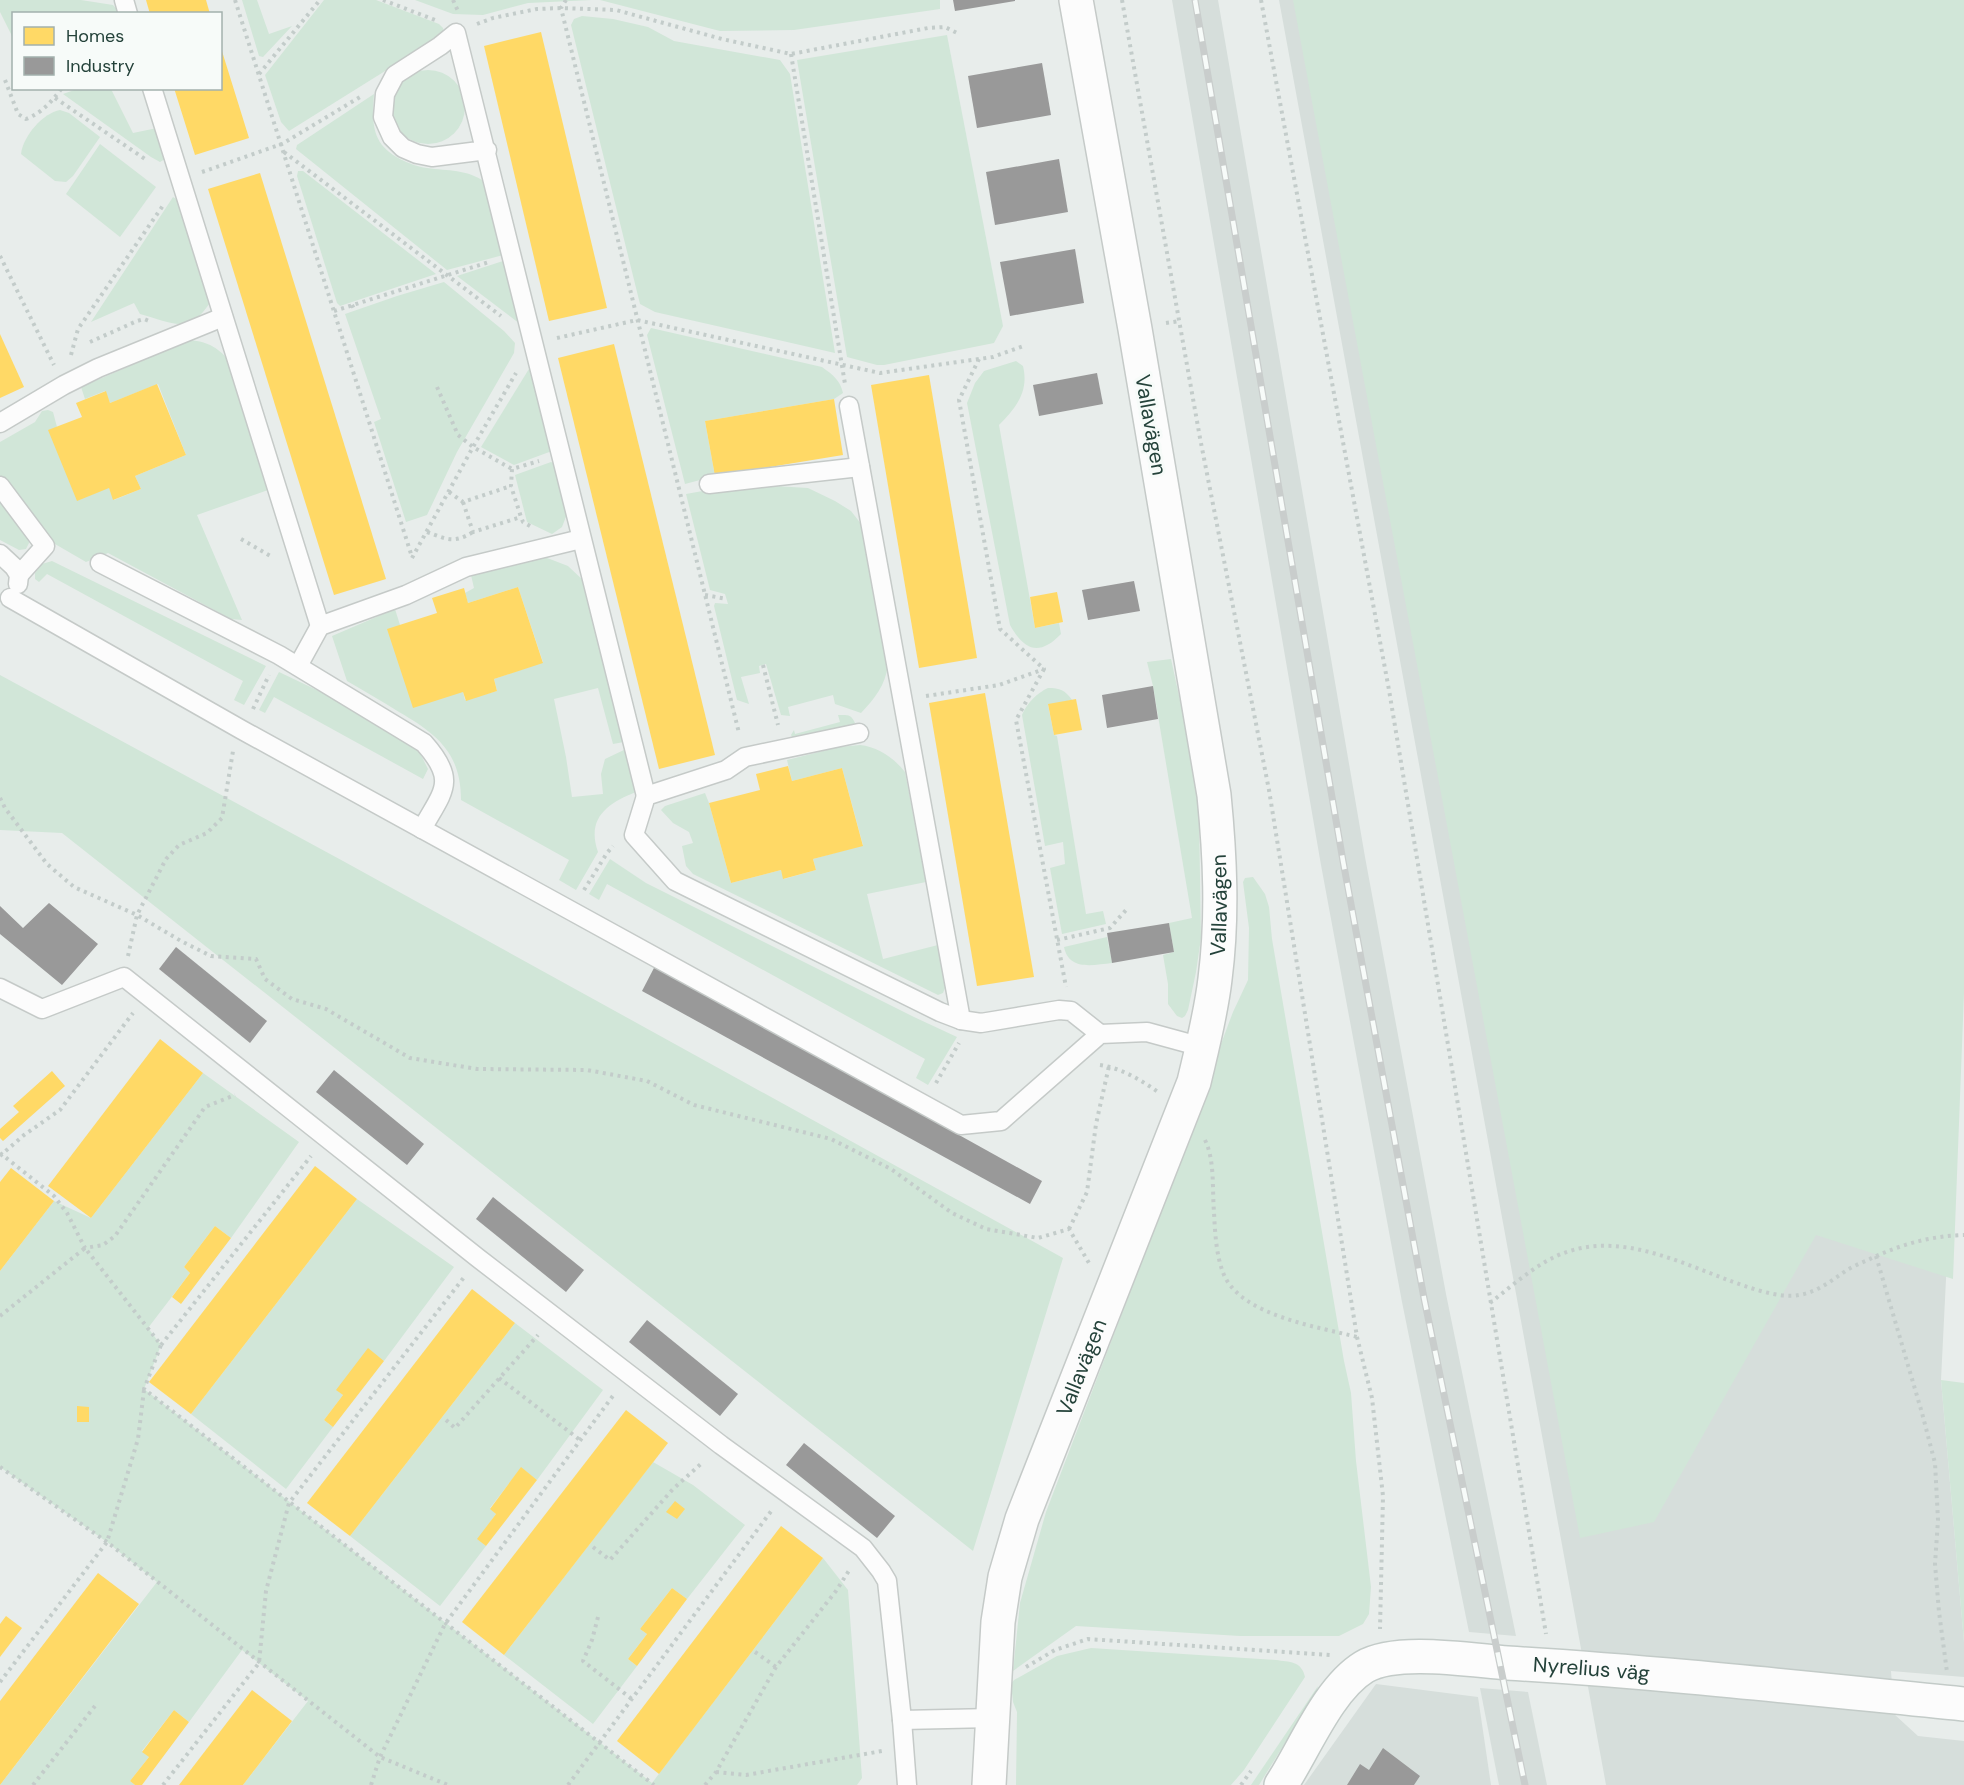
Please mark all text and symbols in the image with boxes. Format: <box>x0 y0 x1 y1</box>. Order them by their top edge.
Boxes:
legend <box>12 12 222 90</box>
text: Homes <box>66 24 124 48</box>
text: Industry <box>66 54 135 78</box>
street label: Vallavägen <box>1128 372 1174 478</box>
street label: Vallavägen <box>1204 854 1234 957</box>
street label: Vallavägen <box>1050 1315 1113 1420</box>
street label: Nyrelius väg <box>1532 1651 1651 1687</box>

